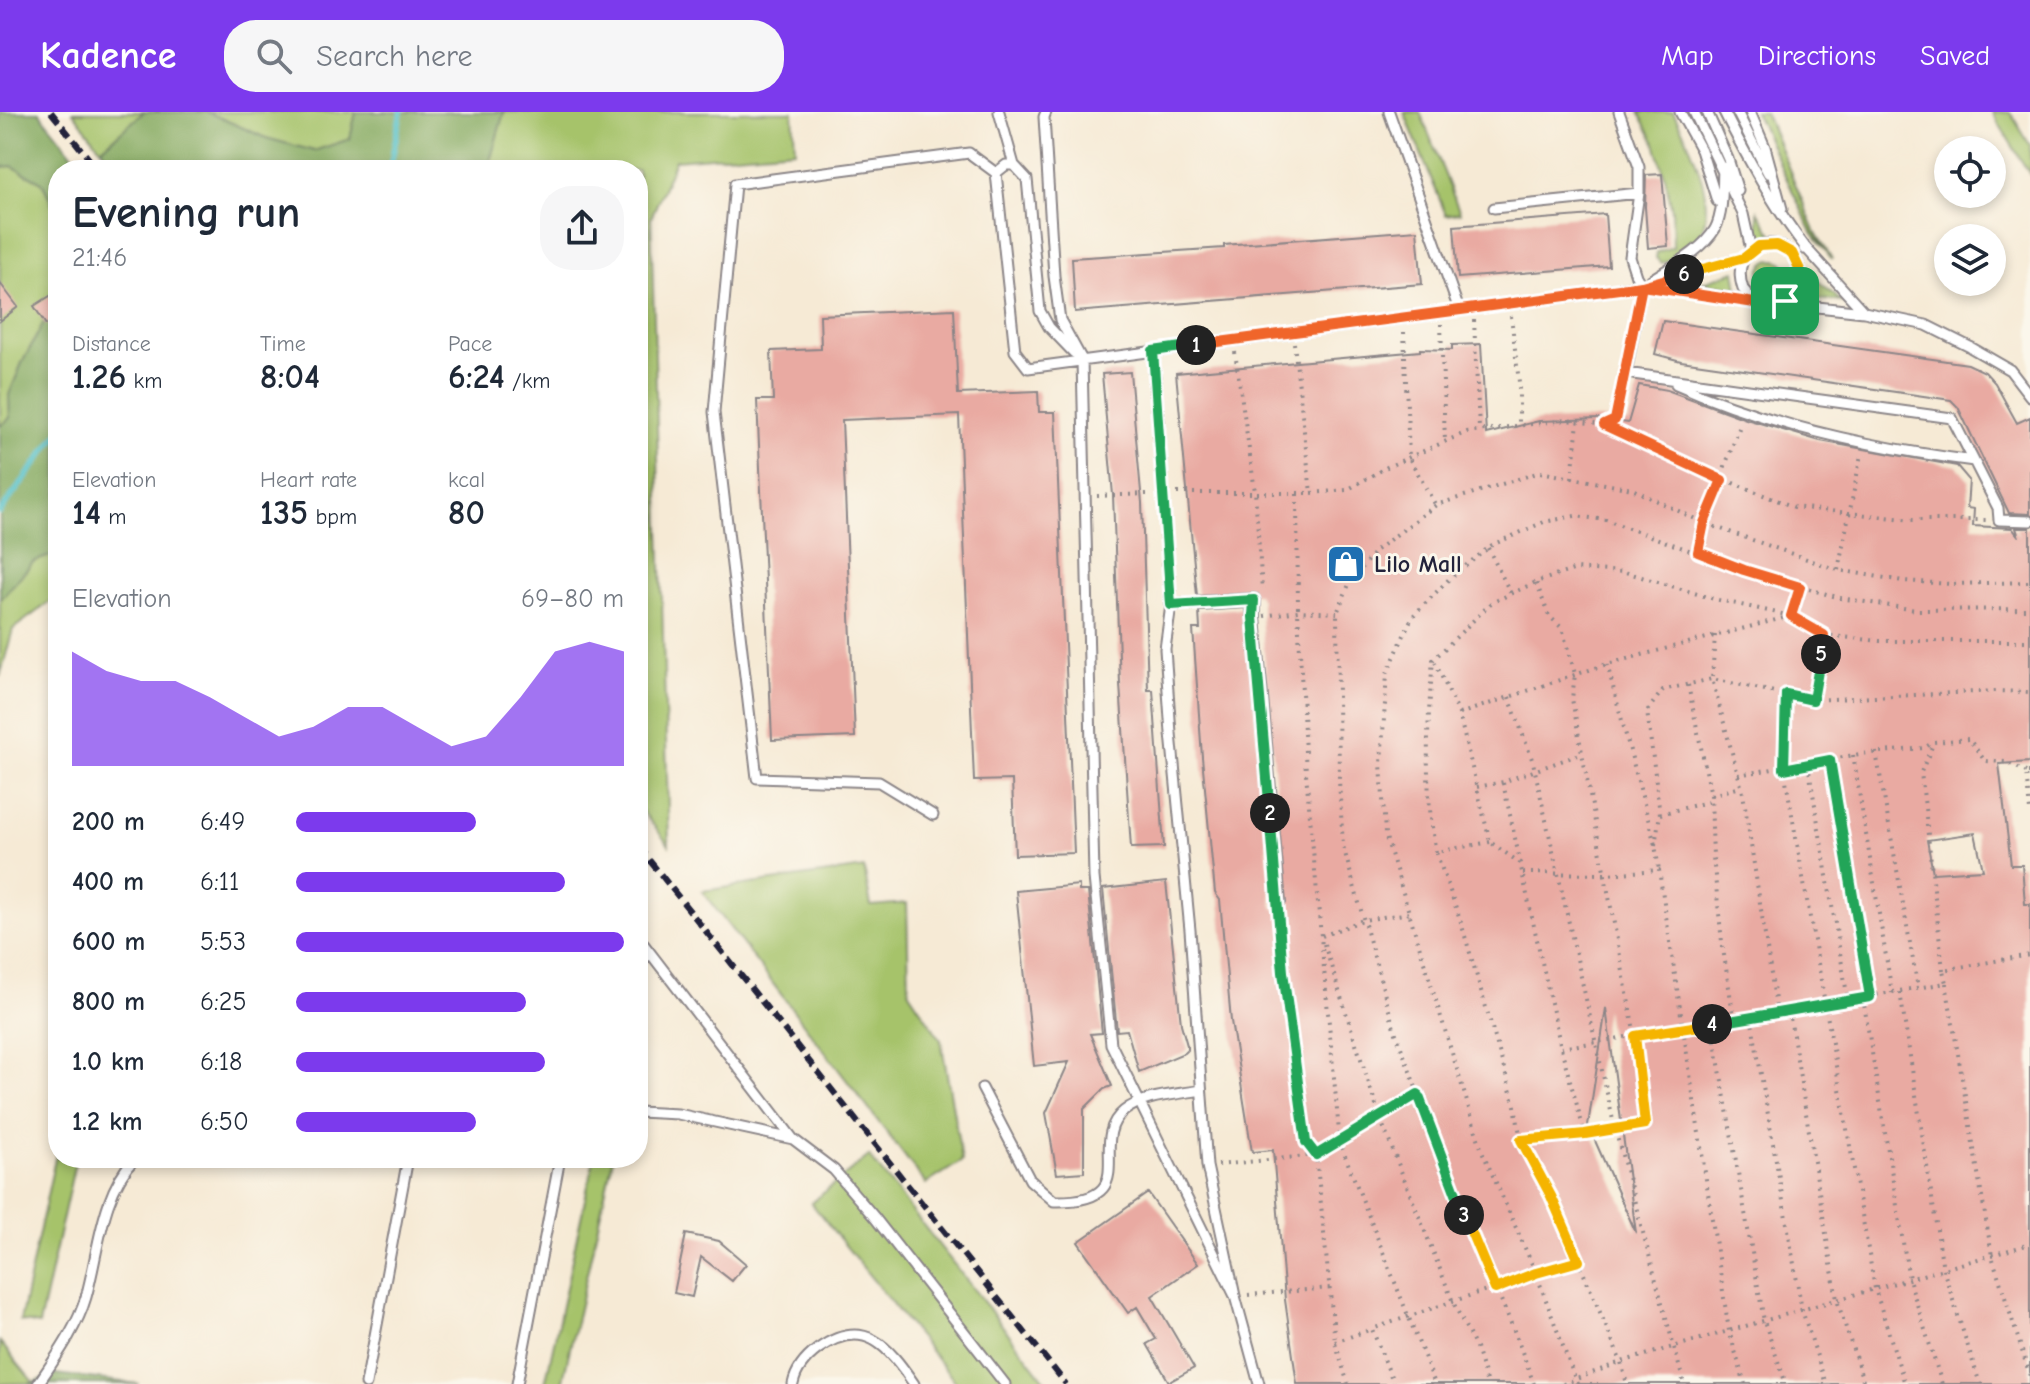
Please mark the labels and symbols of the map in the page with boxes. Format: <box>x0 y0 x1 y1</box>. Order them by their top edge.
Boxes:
pin: 6 <box>1664 254 1704 294</box>
pin <box>1751 267 1819 335</box>
pin: 1 <box>1176 325 1216 365</box>
shop icon: Lilo Mall <box>1325 543 1367 585</box>
place label: Lilo Mall <box>1374 550 1462 578</box>
pin: 5 <box>1801 634 1841 674</box>
pin: 2 <box>1250 793 1290 833</box>
pin: 4 <box>1692 1004 1732 1044</box>
pin: 3 <box>1444 1195 1484 1235</box>

